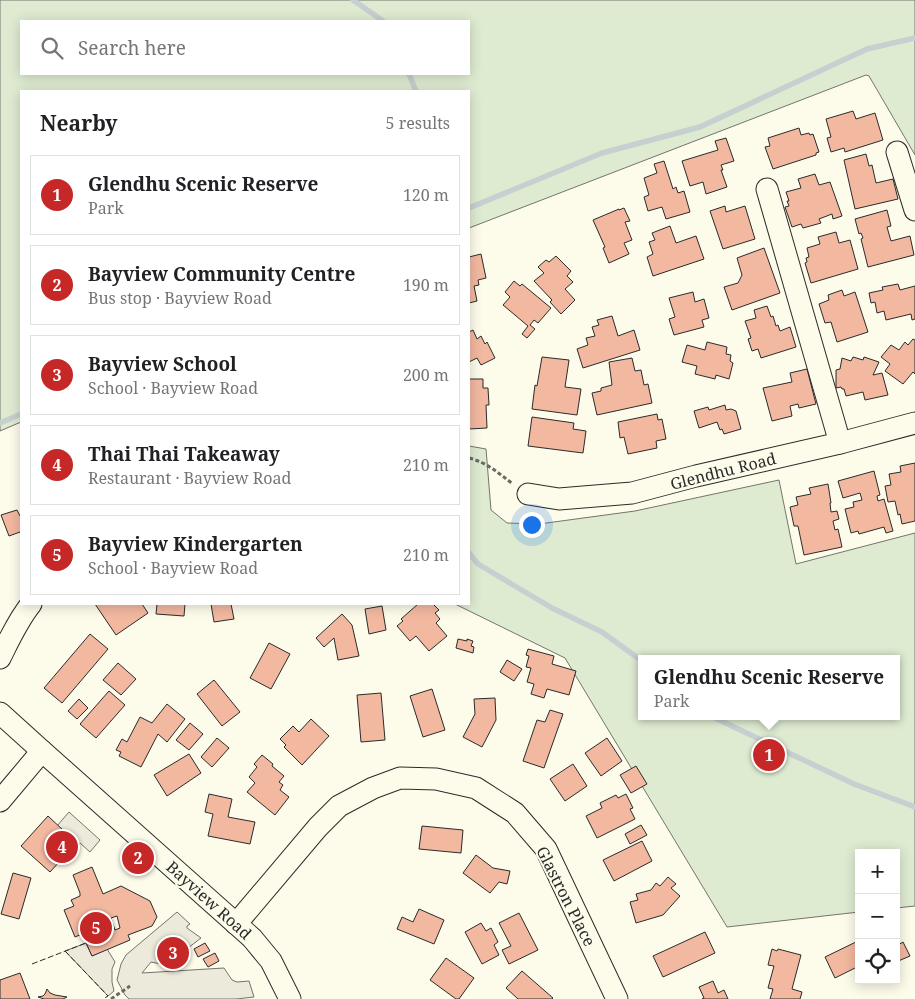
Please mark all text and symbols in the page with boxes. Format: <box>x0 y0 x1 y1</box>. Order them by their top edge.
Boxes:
search box <box>20 20 470 75</box>
icon: search <box>38 34 66 62</box>
text: Search here <box>78 35 186 61</box>
text: Nearby <box>40 109 118 137</box>
text: 5 results <box>386 112 450 134</box>
text: Glendhu Scenic Reserve <box>88 171 318 197</box>
text: 1 <box>52 184 62 206</box>
text: 120 m <box>403 184 449 206</box>
text: Park <box>88 197 124 219</box>
text: Bayview Community Centre <box>88 261 355 287</box>
text: 2 <box>52 274 62 296</box>
text: 190 m <box>403 274 449 296</box>
text: Bus stop · Bayview Road <box>88 287 272 309</box>
text: Bayview School <box>88 351 237 377</box>
text: 3 <box>52 364 62 386</box>
text: 200 m <box>403 364 449 386</box>
text: School · Bayview Road <box>88 377 258 399</box>
text: Thai Thai Takeaway <box>88 441 280 467</box>
street label: Glendhu Road <box>668 447 778 495</box>
text: 4 <box>52 454 62 476</box>
text: 210 m <box>403 454 449 476</box>
text: Restaurant · Bayview Road <box>88 467 291 489</box>
your location <box>519 512 545 538</box>
text: Bayview Kindergarten <box>88 531 303 557</box>
text: 5 <box>52 544 62 566</box>
text: 210 m <box>403 544 449 566</box>
text: School · Bayview Road <box>88 557 258 579</box>
popup <box>638 655 900 720</box>
text: Glendhu Scenic Reserve <box>654 664 884 690</box>
text: Park <box>654 690 689 712</box>
pin: 1 <box>753 736 785 774</box>
pin: 4 <box>46 828 78 866</box>
pin: 2 <box>122 839 154 877</box>
street label: Glastron Place <box>531 842 601 950</box>
map controls <box>855 849 900 984</box>
button: + <box>855 849 900 894</box>
street label: Bayview Road <box>162 856 256 944</box>
button: − <box>855 894 900 939</box>
pin: 5 <box>80 909 112 947</box>
pin: 3 <box>157 934 189 972</box>
button: locate <box>855 939 900 984</box>

